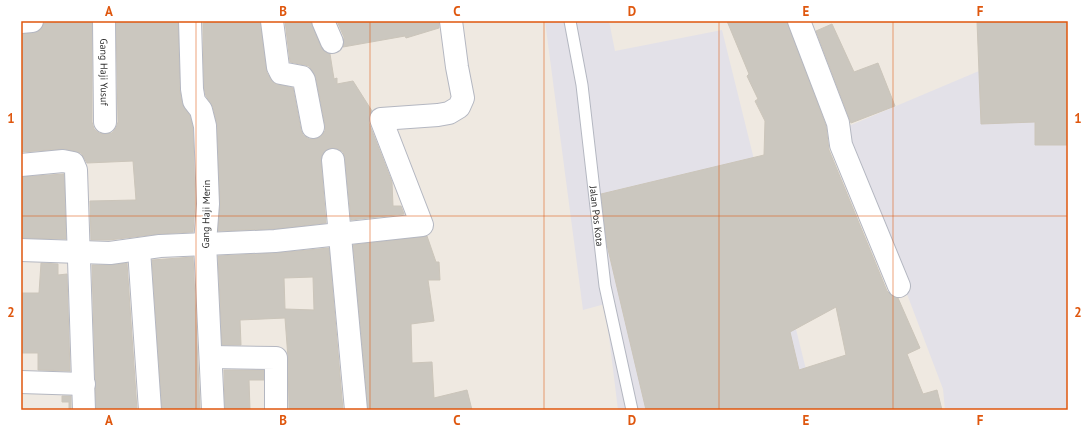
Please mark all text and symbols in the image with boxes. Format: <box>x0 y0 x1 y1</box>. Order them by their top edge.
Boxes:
text: A <box>105 3 113 20</box>
text: B <box>279 3 287 20</box>
text: C <box>453 3 461 20</box>
text: D <box>628 3 636 20</box>
text: E <box>803 3 810 20</box>
text: F <box>977 3 984 20</box>
street label: Gang Haji Yusuf <box>98 38 111 106</box>
text: 1 <box>7 110 15 127</box>
text: 1 <box>1074 110 1082 127</box>
street label: Gang Haji Merin <box>199 179 213 249</box>
street label: Jalan Pos Kota <box>587 184 607 247</box>
text: 2 <box>7 304 15 321</box>
text: 2 <box>1074 304 1082 321</box>
text: A <box>105 412 113 429</box>
text: B <box>279 412 287 429</box>
text: C <box>453 412 461 429</box>
text: D <box>628 412 636 429</box>
text: E <box>803 412 810 429</box>
text: F <box>977 412 984 429</box>

